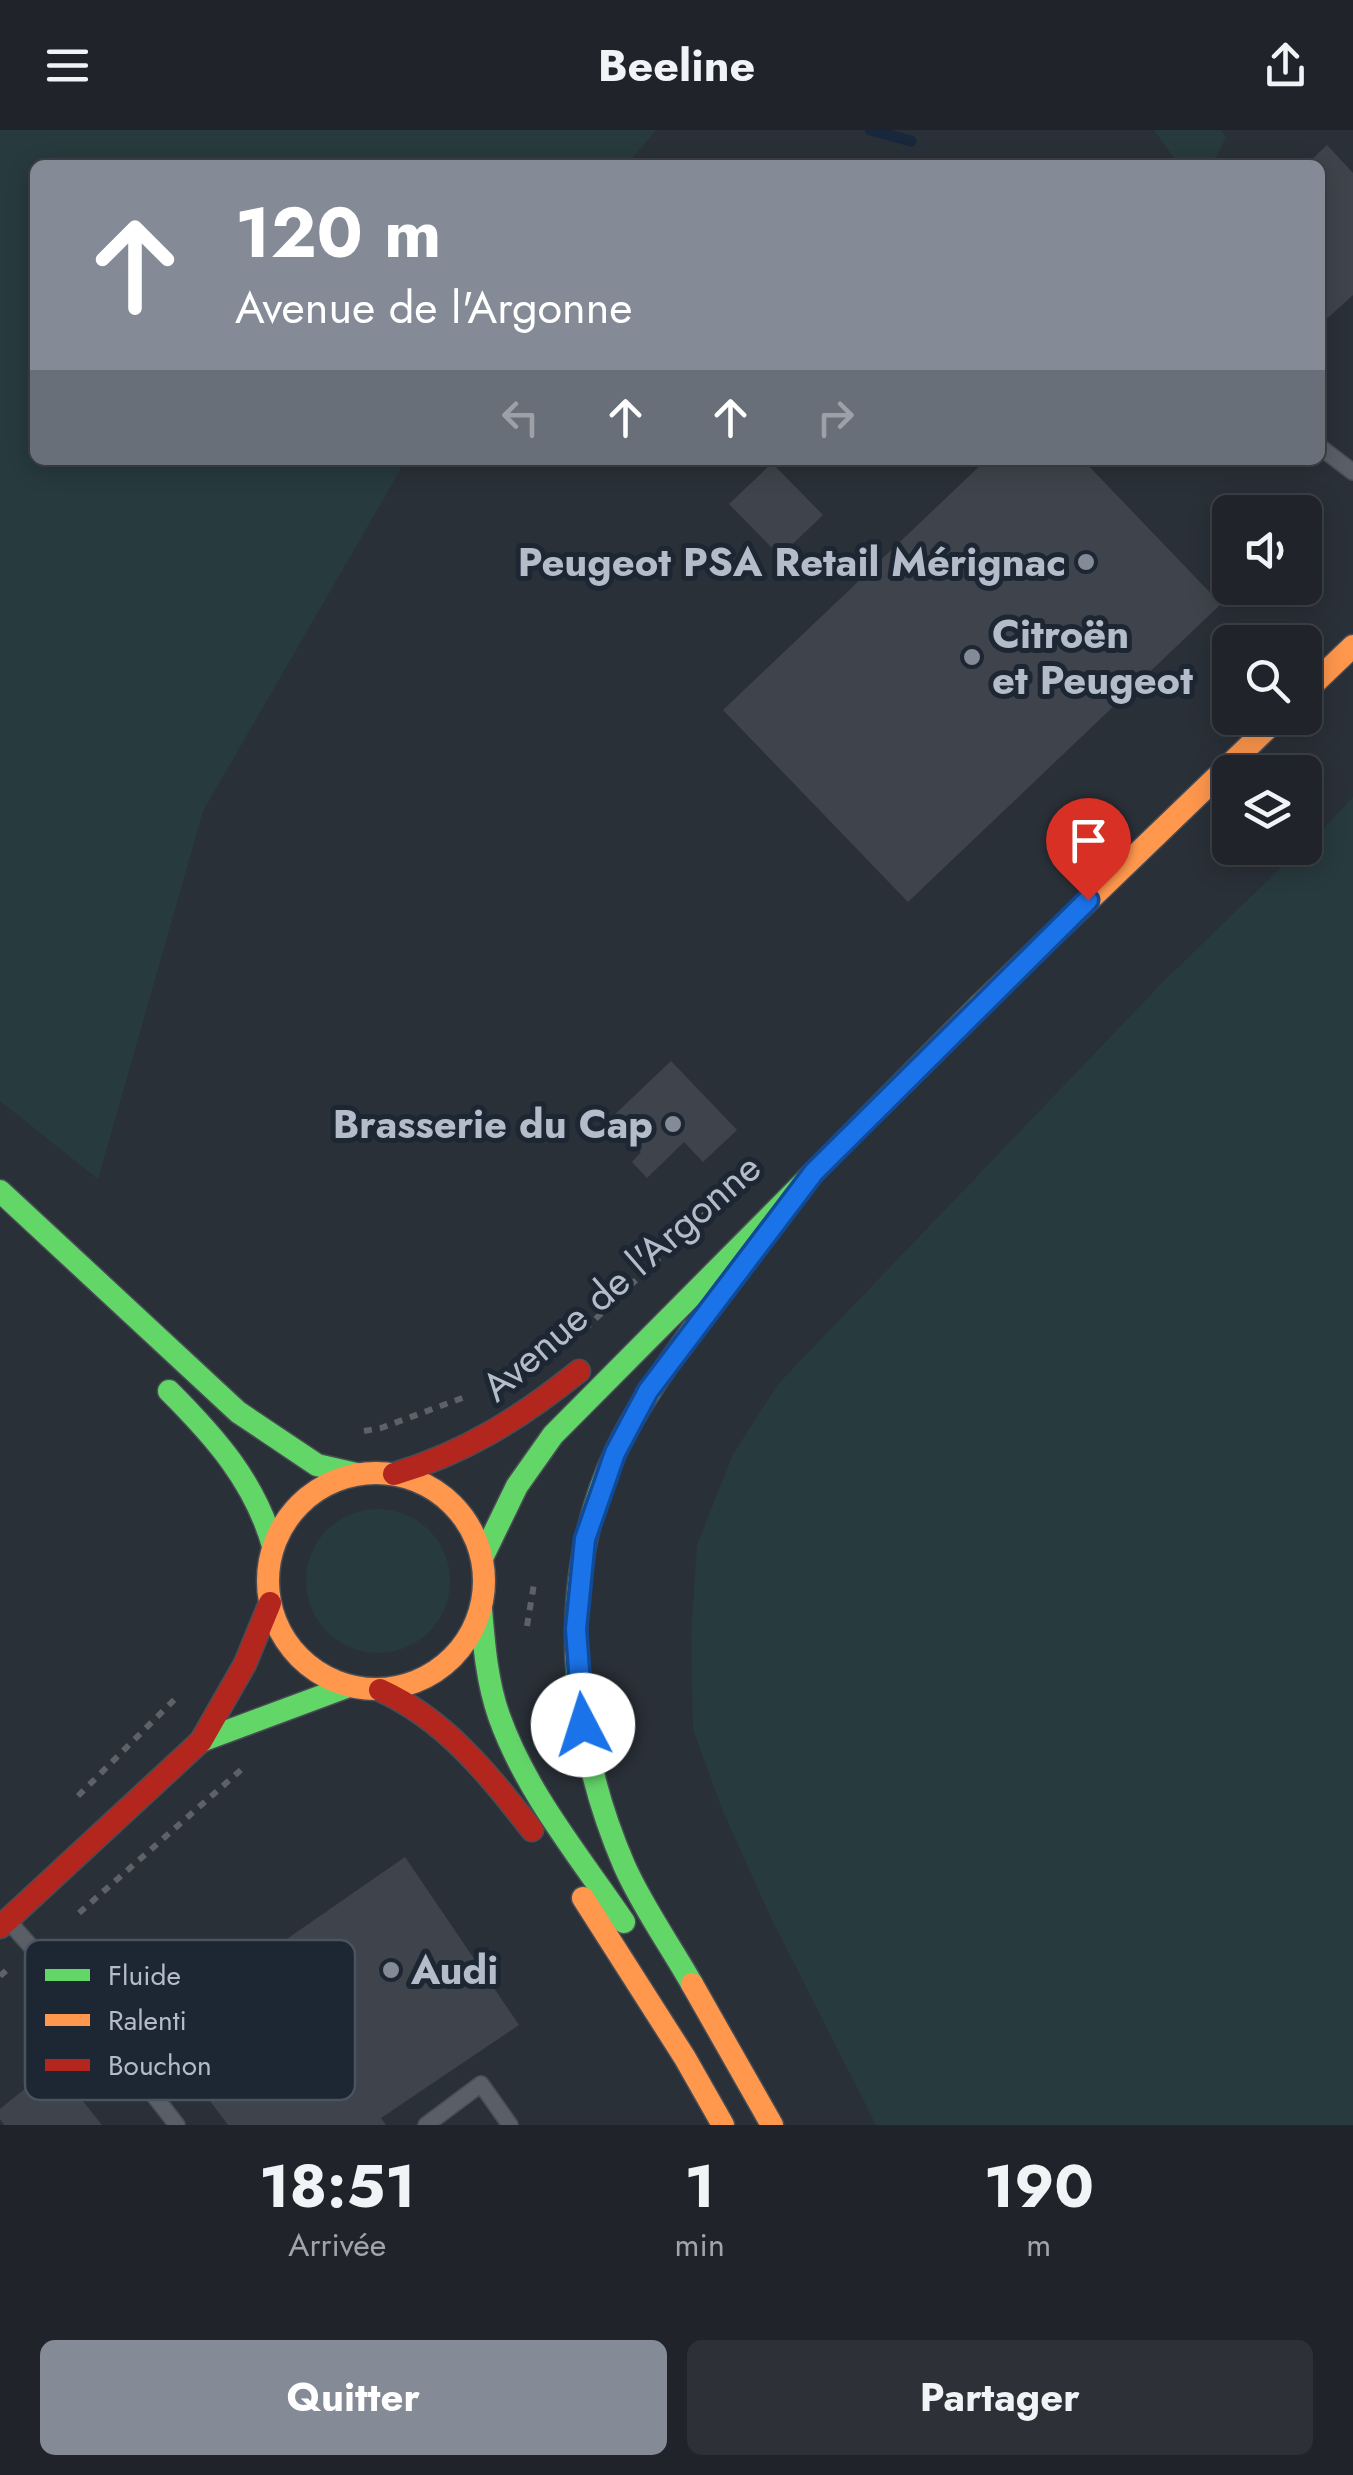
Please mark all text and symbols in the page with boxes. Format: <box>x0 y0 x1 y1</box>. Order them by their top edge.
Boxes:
text: Beeline <box>598 33 755 98</box>
icon: menu <box>40 38 95 93</box>
icon: share <box>1258 38 1313 93</box>
text: 120 m <box>235 182 441 283</box>
icon: ahead <box>70 200 200 330</box>
text: Avenue de l'Argonne <box>235 275 633 340</box>
icon: left <box>493 390 548 445</box>
icon: ahead <box>598 390 653 445</box>
icon: ahead <box>703 390 758 445</box>
icon: right <box>808 390 863 445</box>
map controls <box>1212 495 1322 865</box>
button: sound <box>1212 495 1322 605</box>
place label: Peugeot PSA Retail Mérignac <box>518 533 1066 591</box>
marker: Peugeot PSA Retail Mérignac <box>1075 551 1097 573</box>
place label: Citroën et Peugeot <box>992 605 1193 709</box>
button: search <box>1212 625 1322 735</box>
marker: Citroën et Peugeot <box>961 646 983 668</box>
button: layers <box>1212 755 1322 865</box>
pin <box>1046 798 1131 901</box>
icon: arrive <box>1061 813 1116 868</box>
place label: Brasserie du Cap <box>333 1095 653 1153</box>
marker: Brasserie du Cap <box>662 1113 684 1135</box>
street label: Avenue de l'Argonne <box>469 1139 773 1415</box>
position arrow <box>531 1673 635 1777</box>
legend <box>25 1940 355 2100</box>
place label: Audi <box>410 1941 498 1999</box>
text: Fluide <box>108 1955 181 1996</box>
marker: Audi <box>380 1959 402 1981</box>
text: Ralenti <box>108 2000 187 2041</box>
text: Bouchon <box>108 2045 212 2086</box>
text: 18:51 <box>259 2143 416 2230</box>
text: 1 <box>684 2143 715 2230</box>
text: 190 <box>984 2143 1094 2230</box>
text: Arrivée <box>288 2222 386 2268</box>
text: min <box>675 2222 725 2268</box>
text: m <box>1026 2222 1051 2268</box>
button: Quitter <box>40 2340 667 2455</box>
button: Partager <box>687 2340 1313 2455</box>

